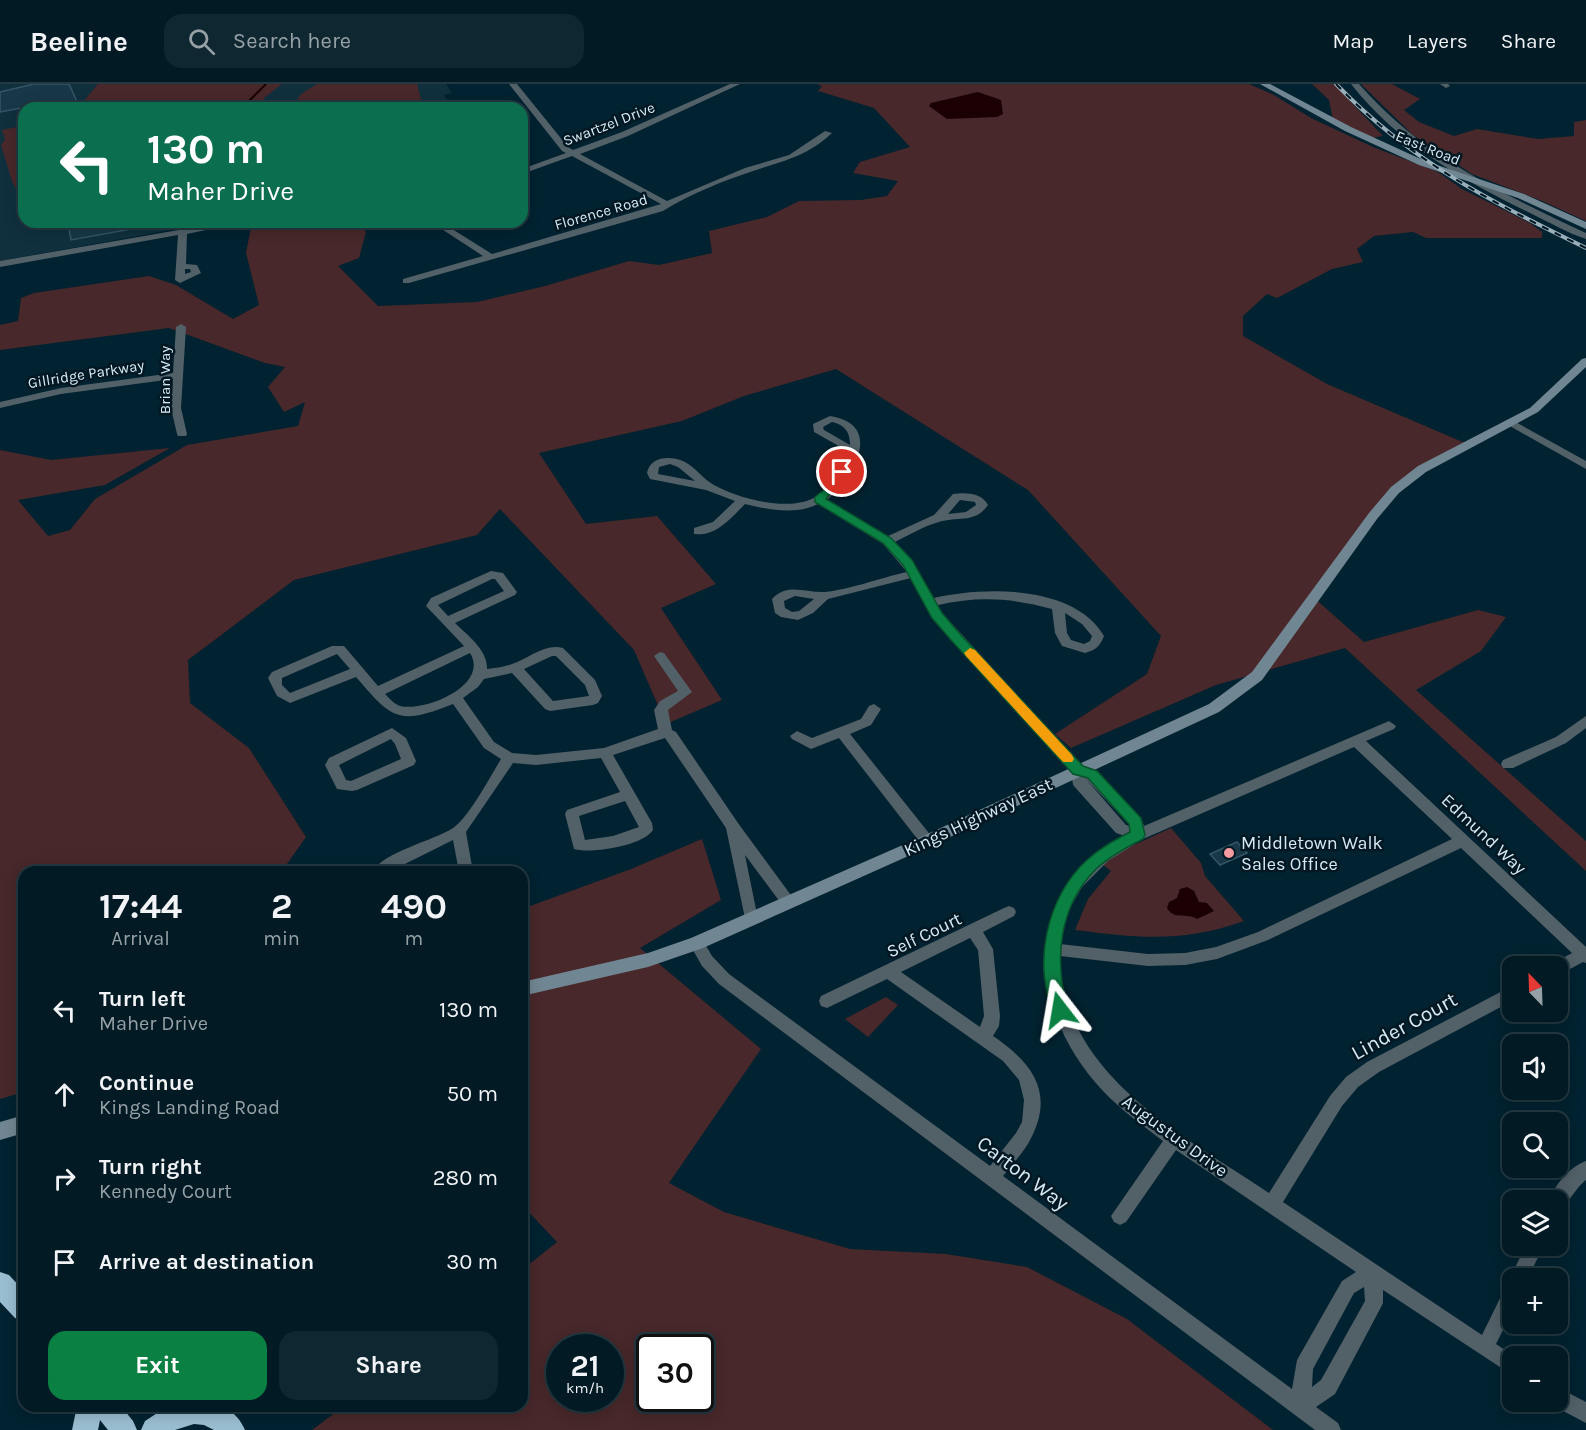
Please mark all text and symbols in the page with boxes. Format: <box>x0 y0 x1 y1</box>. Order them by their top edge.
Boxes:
search box <box>164 14 584 68</box>
text: Beeline <box>30 25 128 58</box>
icon: search <box>185 25 218 58</box>
text: Search here <box>233 28 351 54</box>
text: Map <box>1332 29 1374 53</box>
text: Layers <box>1407 29 1468 53</box>
text: Share <box>1501 29 1556 53</box>
street label: Swartzel Drive <box>561 98 657 150</box>
text: 130 m <box>147 124 265 174</box>
icon: left <box>48 126 126 204</box>
street label: East Road <box>1393 127 1463 169</box>
text: Maher Drive <box>147 175 294 207</box>
street label: Florence Road <box>552 190 650 234</box>
street label: Brian Way <box>156 346 174 414</box>
street label: Gillridge Parkway <box>27 356 145 392</box>
pin <box>816 446 867 497</box>
icon: arrive <box>825 455 858 488</box>
street label: Kings Highway East <box>900 773 1056 861</box>
street label: Edmund Way <box>1437 789 1531 879</box>
place label: Middletown Walk Sales Office <box>1241 832 1383 875</box>
marker: Middletown Walk Sales Office <box>1222 846 1236 860</box>
text: 17:44 <box>99 885 182 927</box>
text: 2 <box>271 885 292 927</box>
text: 490 <box>381 885 447 927</box>
street label: Self Court <box>883 907 965 963</box>
text: Arrival <box>111 927 170 950</box>
text: min <box>263 927 300 950</box>
text: m <box>405 927 423 950</box>
north arrow <box>1502 956 1568 1022</box>
map controls <box>1502 956 1568 1412</box>
position arrow <box>1028 978 1092 1042</box>
text: Turn left <box>99 986 186 1012</box>
street label: Linder Court <box>1347 987 1461 1065</box>
icon: left <box>48 994 81 1027</box>
text: 130 m <box>439 997 498 1023</box>
text: Maher Drive <box>99 1012 208 1035</box>
button: sound <box>1502 1034 1568 1100</box>
text: Continue <box>99 1070 194 1096</box>
icon: ahead <box>48 1078 81 1111</box>
text: 50 m <box>447 1081 498 1107</box>
street label: Augustus Drive <box>1118 1090 1232 1182</box>
text: Kings Landing Road <box>99 1096 280 1119</box>
button: search <box>1502 1112 1568 1178</box>
street label: Carton Way <box>972 1131 1074 1215</box>
text: Turn right <box>99 1154 202 1180</box>
icon: right <box>48 1162 81 1195</box>
text: 280 m <box>433 1165 498 1191</box>
text: Kennedy Court <box>99 1180 232 1203</box>
button: layers <box>1502 1190 1568 1256</box>
icon: arrive <box>48 1246 81 1279</box>
text: Arrive at destination <box>99 1249 314 1275</box>
text: 30 m <box>446 1249 498 1275</box>
button: + <box>1502 1268 1568 1334</box>
button: Exit <box>48 1331 267 1400</box>
button: Share <box>279 1331 498 1400</box>
speed limit sign: 30 <box>636 1334 714 1412</box>
button: − <box>1502 1346 1568 1412</box>
text: 21 <box>571 1348 599 1384</box>
text: km/h <box>566 1379 604 1397</box>

